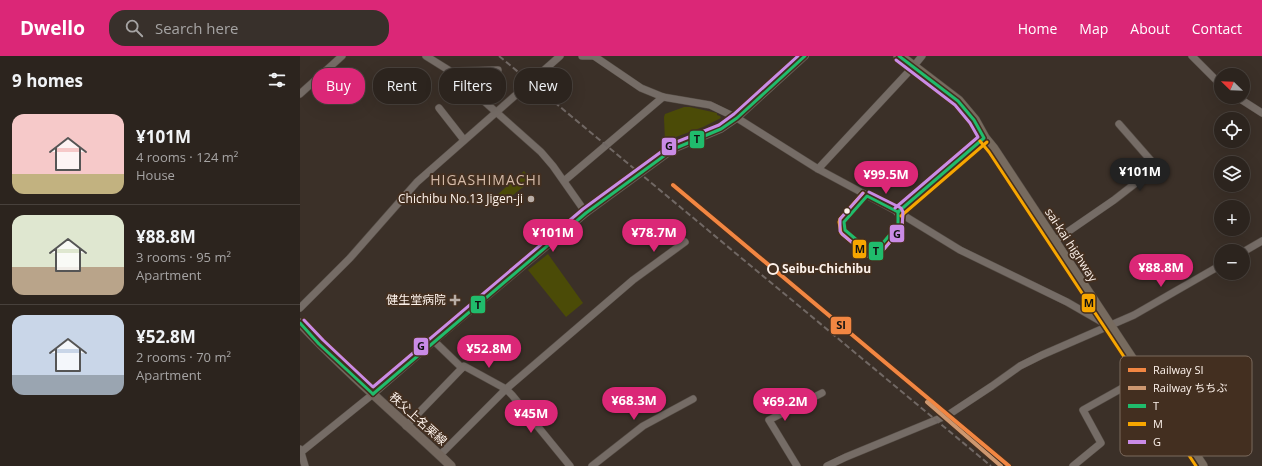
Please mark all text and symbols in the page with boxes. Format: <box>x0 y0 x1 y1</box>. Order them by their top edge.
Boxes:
search box <box>109 10 389 46</box>
text: Dwello <box>20 15 85 41</box>
icon: search <box>123 17 145 39</box>
text: Search here <box>155 18 239 38</box>
text: Home <box>1018 19 1057 38</box>
text: Map <box>1079 19 1108 38</box>
text: About <box>1130 19 1170 38</box>
text: Contact <box>1192 19 1242 38</box>
chip: Buy <box>312 68 365 104</box>
chip: Rent <box>373 68 431 104</box>
chip: Filters <box>439 68 506 104</box>
chip: New <box>514 68 572 104</box>
north arrow <box>1214 68 1250 104</box>
map controls <box>1214 68 1250 280</box>
text: 9 homes <box>12 69 83 92</box>
icon: filters <box>266 69 288 91</box>
button: locate <box>1214 112 1250 148</box>
text: ¥101M <box>136 125 191 148</box>
icon: home <box>44 130 92 178</box>
line badge: T <box>689 130 705 149</box>
text: T <box>694 131 701 146</box>
line badge: G <box>661 137 677 156</box>
text: G <box>665 138 673 153</box>
text: 4 rooms · 124 m² <box>136 148 238 166</box>
button: layers <box>1214 156 1250 192</box>
pin: ¥101M <box>1112 158 1168 192</box>
pin: ¥99.5M <box>853 161 919 195</box>
text: ¥101M <box>1119 162 1161 180</box>
text: ¥99.5M <box>863 165 909 183</box>
text: House <box>136 166 175 184</box>
district label: HIGASHIMACHI <box>430 170 542 189</box>
place label: Chichibu No.13 Jigen-ji <box>398 190 523 207</box>
marker: Chichibu No.13 Jigen-ji <box>526 194 536 204</box>
button: + <box>1214 200 1250 236</box>
street label: sai-kai highway <box>1041 205 1102 286</box>
unlabelled marker <box>842 206 852 216</box>
pin: ¥101M <box>525 219 581 253</box>
pin: ¥78.7M <box>621 219 687 253</box>
text: ¥101M <box>532 223 574 241</box>
text: ¥78.7M <box>631 223 677 241</box>
line badge: G <box>889 224 905 243</box>
text: ¥88.8M <box>136 225 196 248</box>
text: G <box>893 226 901 241</box>
icon: home <box>44 231 92 279</box>
line badge: M <box>852 239 867 259</box>
text: M <box>855 241 865 256</box>
line badge: T <box>868 241 884 261</box>
text: T <box>873 243 880 258</box>
button: − <box>1214 244 1250 280</box>
text: 3 rooms · 95 m² <box>136 248 231 266</box>
pin: ¥88.8M <box>1128 254 1194 288</box>
text: ¥88.8M <box>1138 258 1184 276</box>
place label: Seibu-Chichibu <box>782 260 871 277</box>
marker: Seibu-Chichibu <box>767 263 779 275</box>
text: Apartment <box>136 266 201 284</box>
place label: 健生堂病院 <box>386 291 446 308</box>
line badge: M <box>1081 293 1096 313</box>
marker: 健生堂病院 <box>449 294 461 306</box>
line badge: T <box>470 295 486 314</box>
text: M <box>1084 295 1094 310</box>
text: T <box>475 297 482 312</box>
line badge: SI <box>830 316 852 335</box>
text: SI <box>836 317 846 332</box>
text: ¥52.8M <box>136 325 196 348</box>
icon: home <box>44 331 92 379</box>
pin: ¥52.8M <box>456 335 522 369</box>
line badge: G <box>413 337 429 356</box>
text: G <box>417 338 425 353</box>
text: ¥52.8M <box>466 339 512 357</box>
text: 2 rooms · 70 m² <box>136 348 231 366</box>
legend <box>1120 356 1252 456</box>
text: Railway SI <box>1153 362 1204 377</box>
text: Apartment <box>136 366 201 384</box>
text: Railway ちちぶ <box>1153 380 1227 395</box>
pin: ¥68.3M <box>601 387 667 421</box>
street label: 秩父上名栗線 <box>386 388 451 449</box>
pin: ¥69.2M <box>752 388 818 422</box>
text: ¥68.3M <box>611 391 657 409</box>
text: ¥69.2M <box>762 392 808 410</box>
text: T <box>1153 398 1159 413</box>
pin: ¥45M <box>507 400 555 434</box>
text: ¥45M <box>514 404 548 422</box>
text: M <box>1153 416 1163 431</box>
text: G <box>1153 434 1161 449</box>

